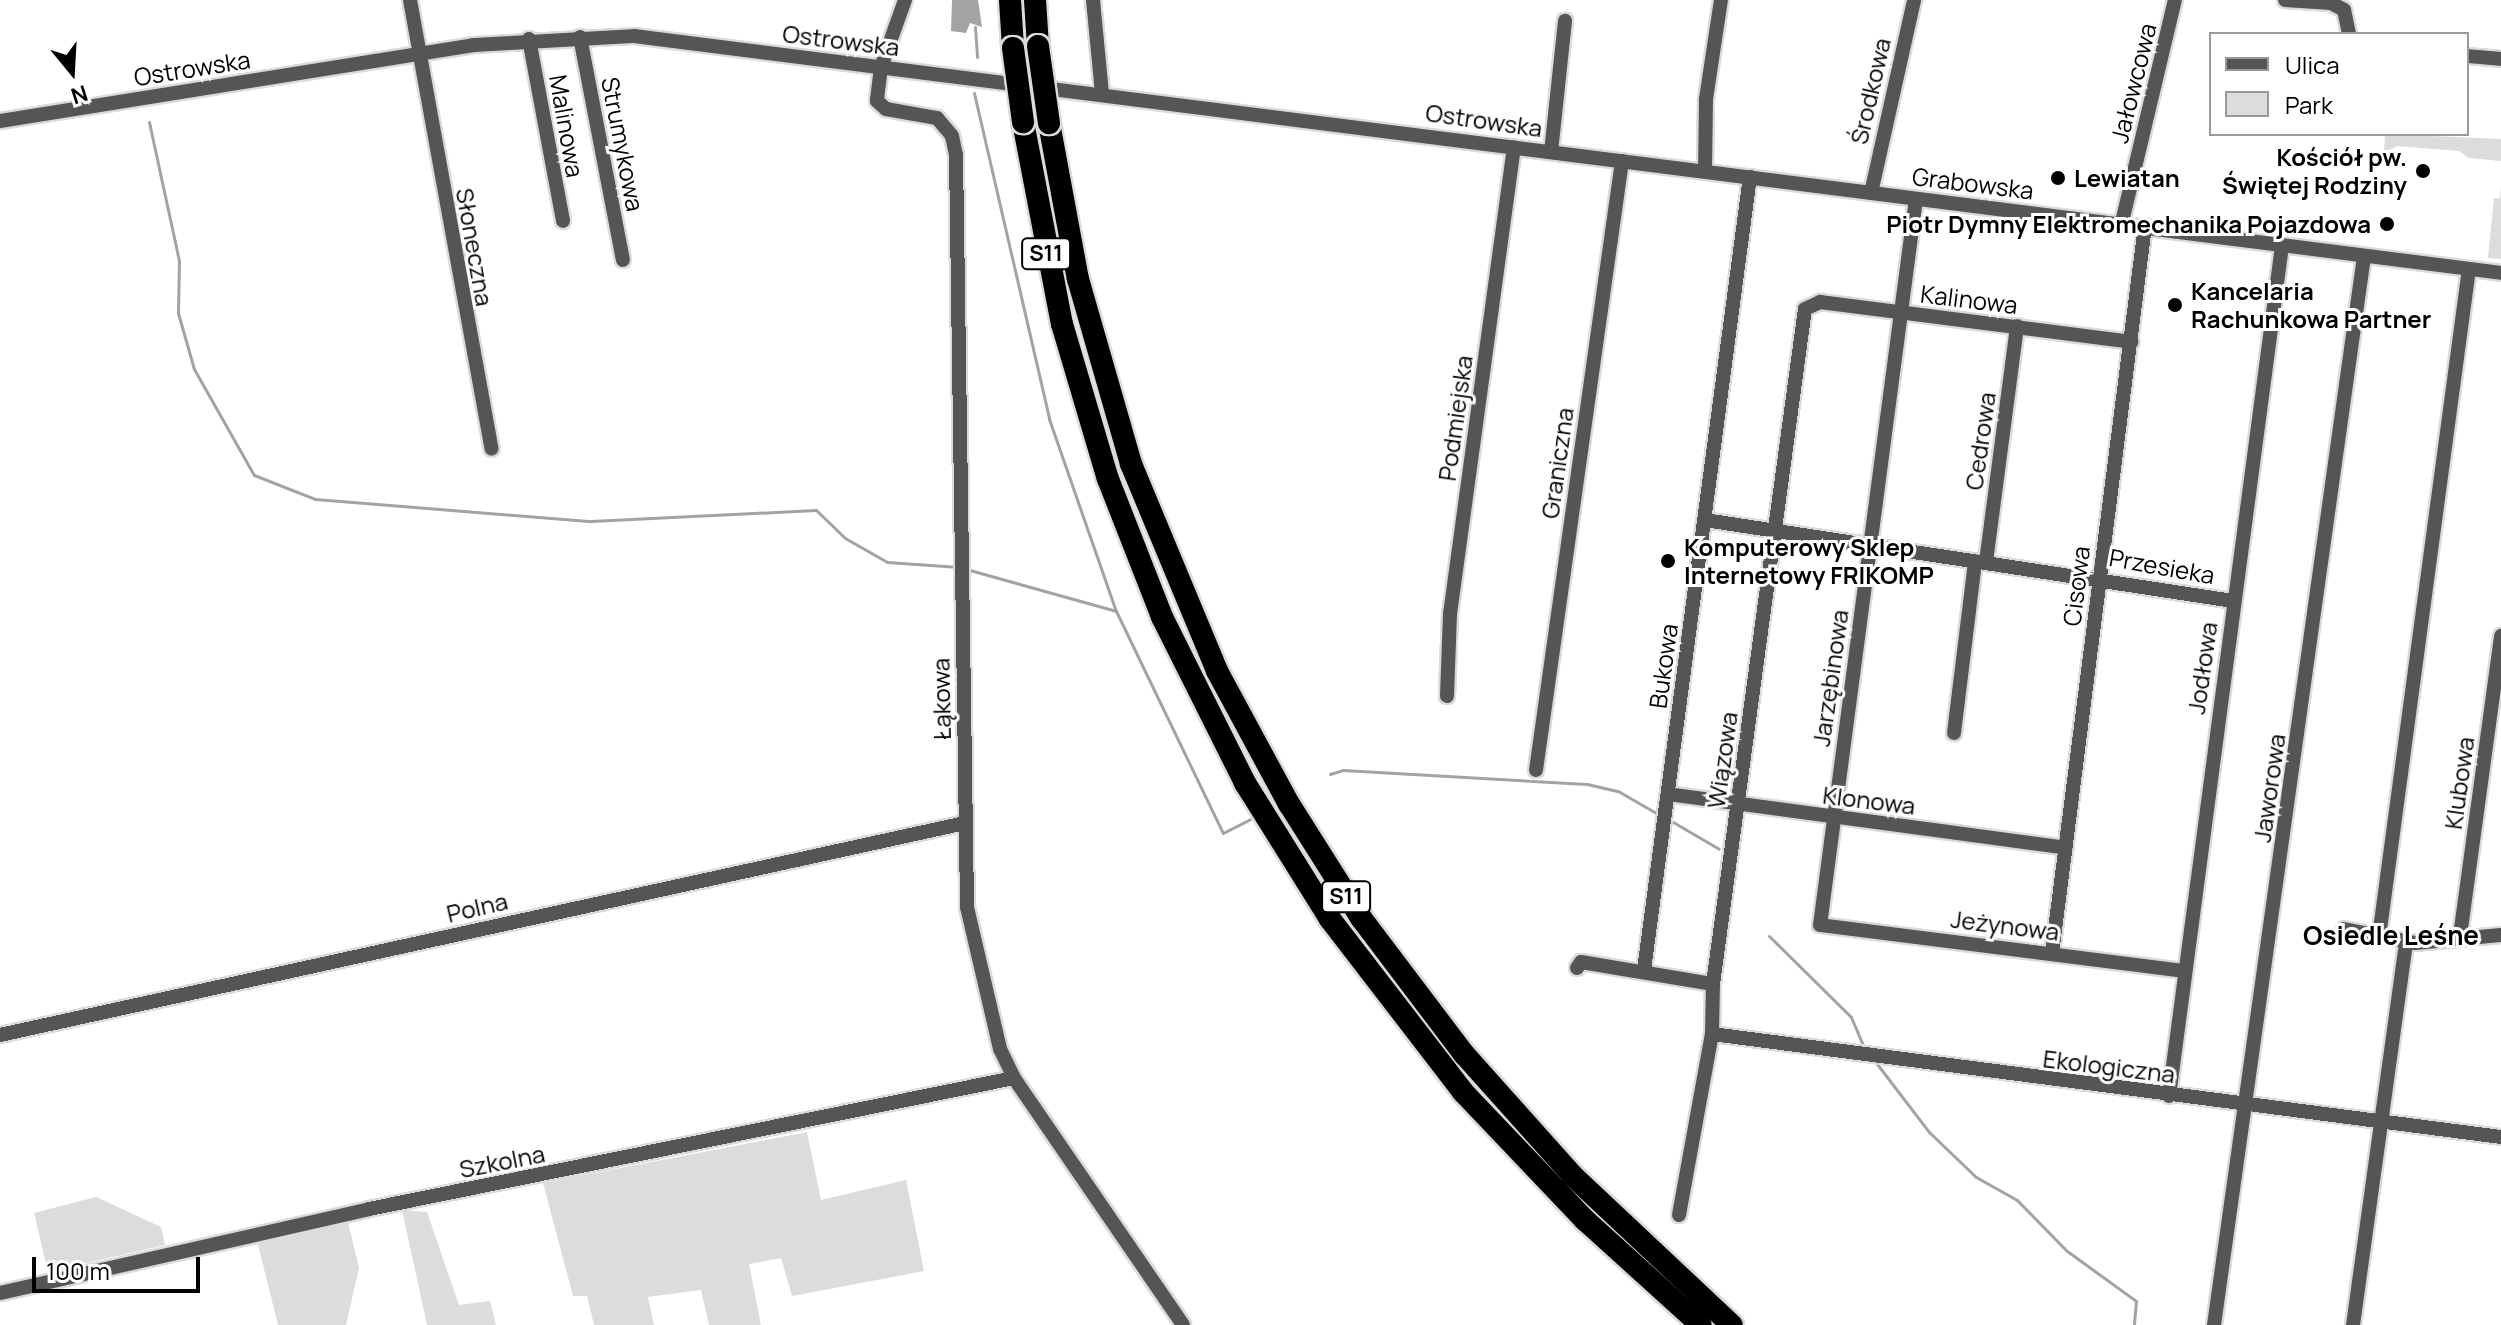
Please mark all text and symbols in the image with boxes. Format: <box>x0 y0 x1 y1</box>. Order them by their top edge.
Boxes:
street label: Ostrowska <box>781 19 901 61</box>
street label: Jałowcowa <box>2104 20 2162 146</box>
north arrow <box>32 32 112 112</box>
legend <box>2209 32 2469 136</box>
street label: Środkowa <box>1844 35 1896 147</box>
street label: Ostrowska <box>132 45 252 91</box>
text: Ulica <box>2285 48 2340 81</box>
street label: Malinowa <box>544 72 590 180</box>
street label: Strumykowa <box>596 74 650 214</box>
text: N <box>67 78 92 112</box>
text: Park <box>2285 88 2333 121</box>
street label: Ostrowska <box>1424 98 1544 142</box>
place label: Kościół pw. Świętej Rodziny <box>2222 143 2407 199</box>
street label: Grabowska <box>1911 161 2035 205</box>
marker: Kościół pw. Świętej Rodziny <box>2414 162 2432 180</box>
place label: Lewiatan <box>2074 164 2180 192</box>
marker: Lewiatan <box>2049 169 2067 187</box>
street label: Słoneczna <box>450 186 500 308</box>
place label: Piotr Dymny Elektromechanika Pojazdowa <box>1886 210 2371 238</box>
marker: Piotr Dymny Elektromechanika Pojazdowa <box>2378 215 2396 233</box>
road number: S11 <box>1020 236 1072 272</box>
place label: Kancelaria Rachunkowa Partner <box>2191 277 2431 333</box>
street label: Kalinowa <box>1919 279 2019 319</box>
marker: Kancelaria Rachunkowa Partner <box>2166 296 2184 314</box>
street label: Podmiejska <box>1432 353 1478 483</box>
street label: Cedrowa <box>1959 390 2001 492</box>
street label: Graniczna <box>1535 406 1579 520</box>
place label: Komputerowy Sklep Internetowy FRIKOMP <box>1684 533 1934 589</box>
street label: Przesieka <box>2107 543 2217 589</box>
street label: Cisowa <box>2057 544 2095 628</box>
marker: Komputerowy Sklep Internetowy FRIKOMP <box>1659 552 1677 570</box>
street label: Jarzębinowa <box>1806 608 1854 748</box>
street label: Jodłowa <box>2181 620 2223 716</box>
street label: Bukowa <box>1643 622 1683 710</box>
street label: Łąkowa <box>926 658 956 740</box>
street label: Wiązowa <box>1701 710 1743 810</box>
street label: Jaworowa <box>2247 732 2291 844</box>
street label: Klubowa <box>2438 735 2480 831</box>
street label: Klonowa <box>1821 780 1917 820</box>
road number: S11 <box>1320 879 1372 915</box>
street label: Polna <box>444 886 510 928</box>
street label: Jeżynowa <box>1949 904 2061 946</box>
district label: Osiedle Leśne <box>2303 920 2479 952</box>
street label: Ekologiczna <box>2041 1044 2177 1088</box>
street label: Szkolna <box>457 1139 547 1183</box>
scale bar <box>36 1241 204 1291</box>
text: 100 m <box>46 1254 110 1287</box>

